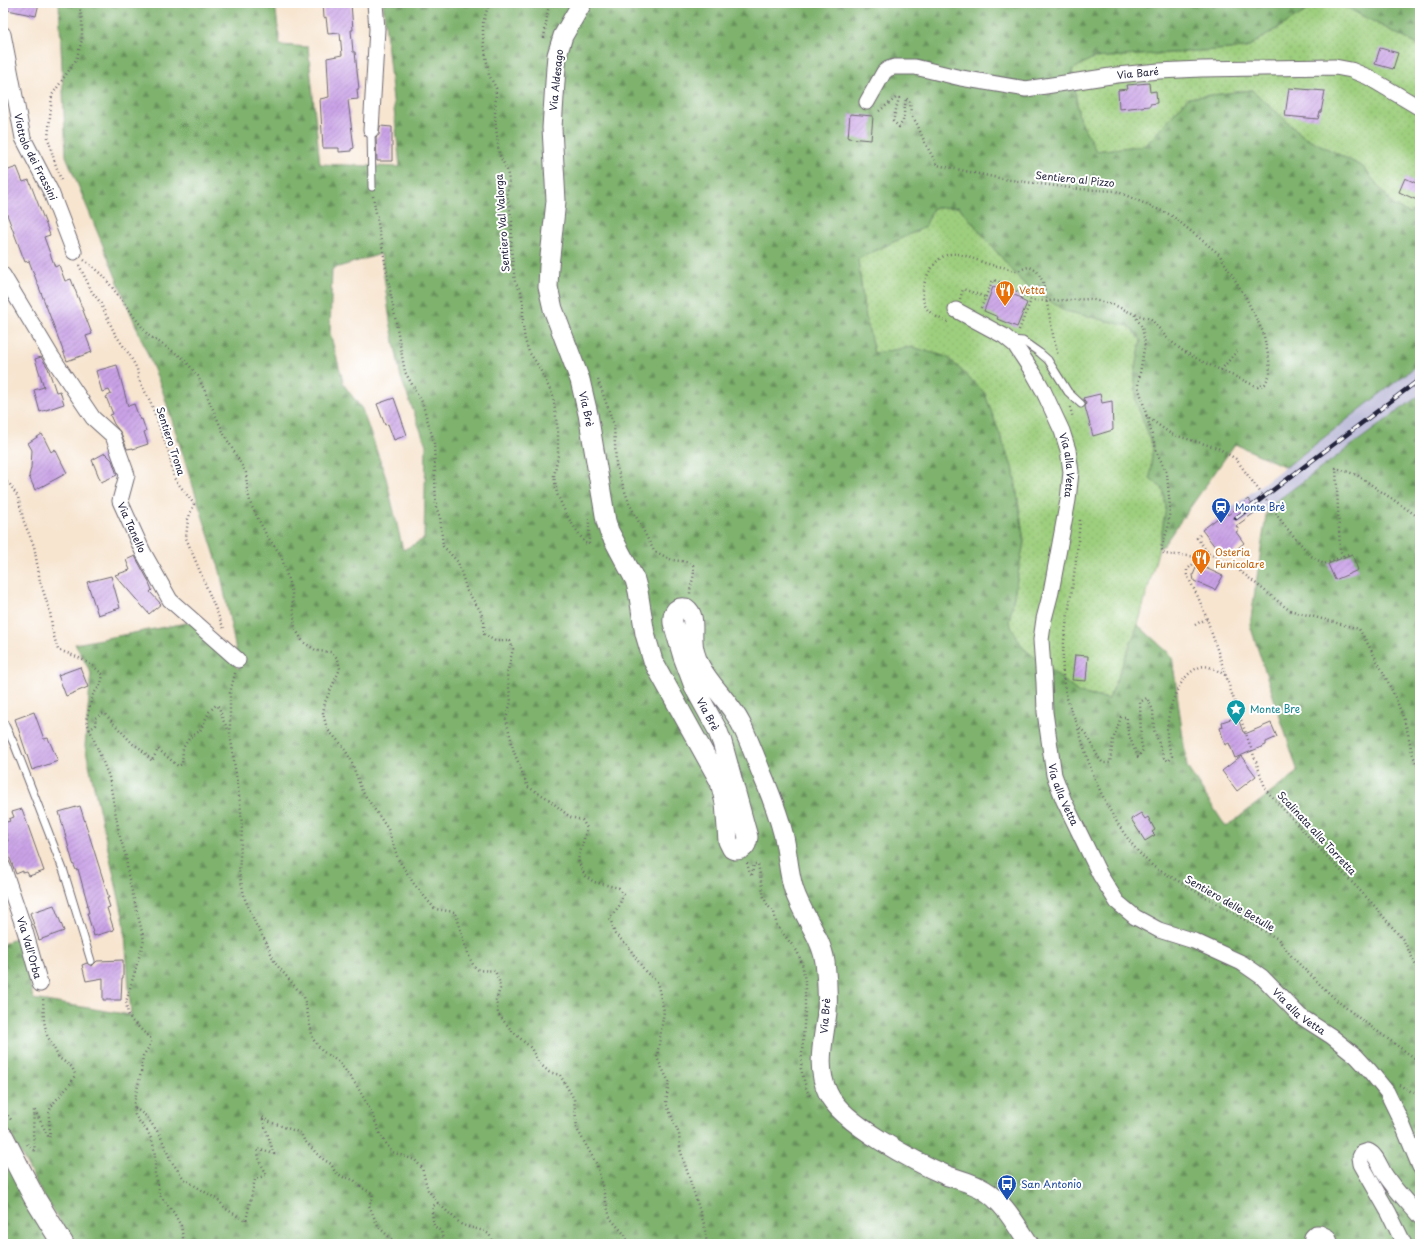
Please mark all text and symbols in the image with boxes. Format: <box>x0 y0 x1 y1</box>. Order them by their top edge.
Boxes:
street label: Via Aldesago <box>545 48 566 112</box>
street label: Via Baré <box>1116 63 1159 82</box>
street label: Viottolo dei Frassini <box>11 112 61 202</box>
street label: Sentiero al Pizzo <box>1035 167 1116 190</box>
street label: Sentiero Val Valorga <box>491 173 512 273</box>
restaurant icon: Vetta <box>994 279 1016 307</box>
place label: Vetta <box>1019 282 1046 297</box>
street label: Via Brè <box>576 390 598 428</box>
street label: Sentiero Trona <box>153 404 190 478</box>
street label: Via alla Vetta <box>1056 431 1079 499</box>
station icon: Monte Brè <box>1210 496 1232 524</box>
street label: Via Tanello <box>114 499 150 555</box>
place label: Monte Brè <box>1235 499 1285 514</box>
place label: Osteria Funicolare <box>1215 544 1265 571</box>
restaurant icon: Osteria Funicolare <box>1190 547 1212 575</box>
street label: Via Brè <box>693 694 723 733</box>
place icon: Monte Bre <box>1225 698 1247 726</box>
place label: Monte Bre <box>1250 701 1300 716</box>
street label: Via alla Vetta <box>1045 762 1083 828</box>
street label: Scalinata alla Torretta <box>1274 787 1361 878</box>
street label: Sentiero delle Betulle <box>1183 871 1278 935</box>
street label: Via Vall'Orba <box>14 914 46 981</box>
street label: Via alla Vetta <box>1269 984 1329 1038</box>
street label: Via Brè <box>815 998 834 1034</box>
bus stop icon: San Antonio <box>996 1173 1018 1201</box>
place label: San Antonio <box>1021 1176 1082 1191</box>

